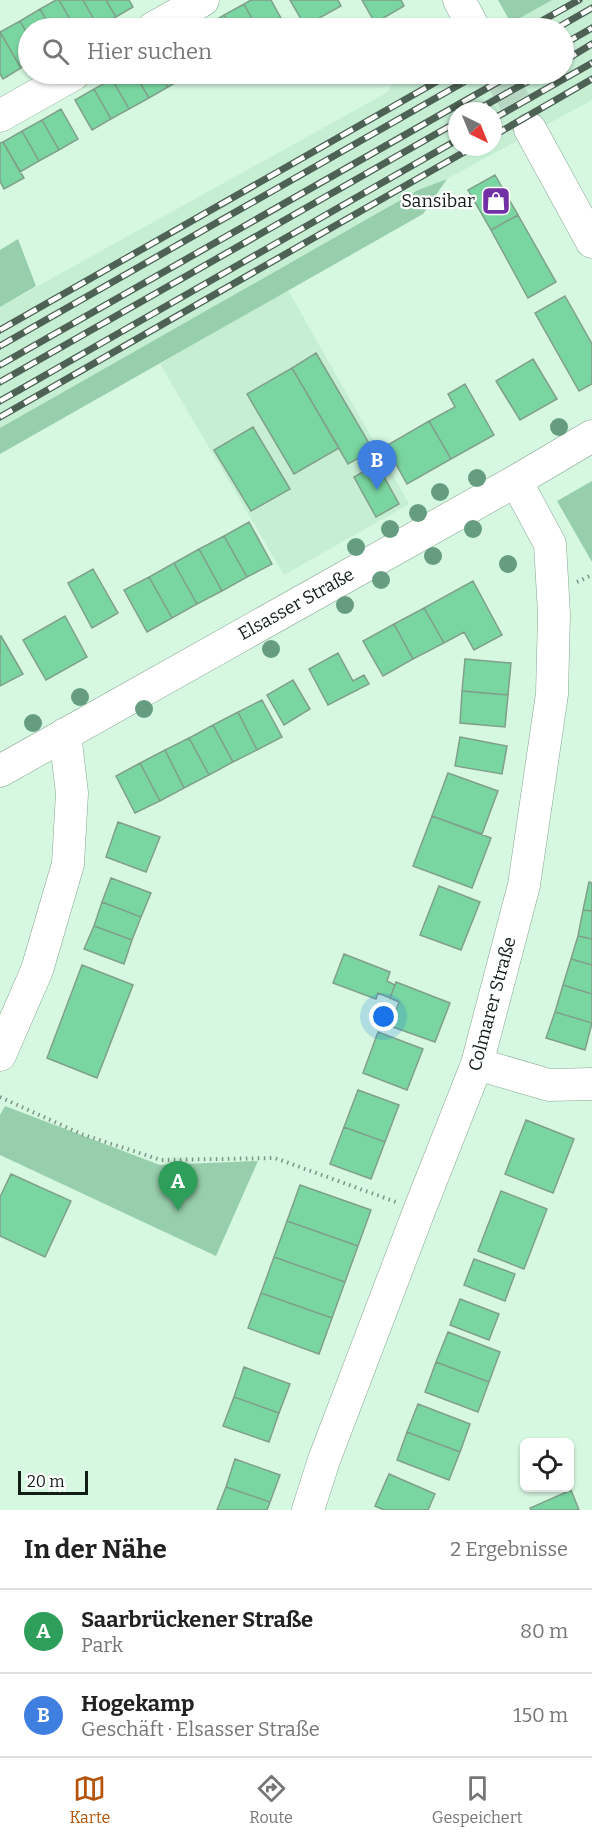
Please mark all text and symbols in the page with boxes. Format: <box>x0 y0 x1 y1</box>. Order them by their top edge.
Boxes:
search box <box>18 18 574 84</box>
icon: search <box>39 35 72 68</box>
text: Hier suchen <box>87 38 212 65</box>
north arrow <box>448 102 502 156</box>
shop icon: Sansibar <box>480 185 512 217</box>
place label: Sansibar <box>401 190 475 212</box>
pin: B <box>358 440 397 490</box>
street label: Elsasser Straße <box>234 563 358 645</box>
street label: Colmarer Straße <box>463 934 521 1074</box>
your location <box>369 1002 398 1031</box>
pin: A <box>158 1162 198 1211</box>
map controls <box>520 1438 574 1492</box>
button: locate <box>520 1438 574 1492</box>
scale bar <box>18 1468 88 1496</box>
text: 20 m <box>27 1472 64 1491</box>
text: In der Nähe <box>24 1534 167 1565</box>
text: 2 Ergebnisse <box>450 1537 568 1561</box>
text: Saarbrückener Straße <box>81 1606 313 1633</box>
text: A <box>36 1619 51 1643</box>
text: 80 m <box>520 1619 568 1643</box>
text: Park <box>81 1633 123 1657</box>
text: Hogekamp <box>81 1690 194 1717</box>
text: B <box>37 1703 50 1727</box>
text: 150 m <box>513 1703 568 1727</box>
text: Geschäft · Elsasser Straße <box>81 1717 320 1741</box>
tab: Karte <box>69 1772 110 1827</box>
tab: Route <box>249 1772 293 1827</box>
tab: Gespeichert <box>432 1772 523 1827</box>

